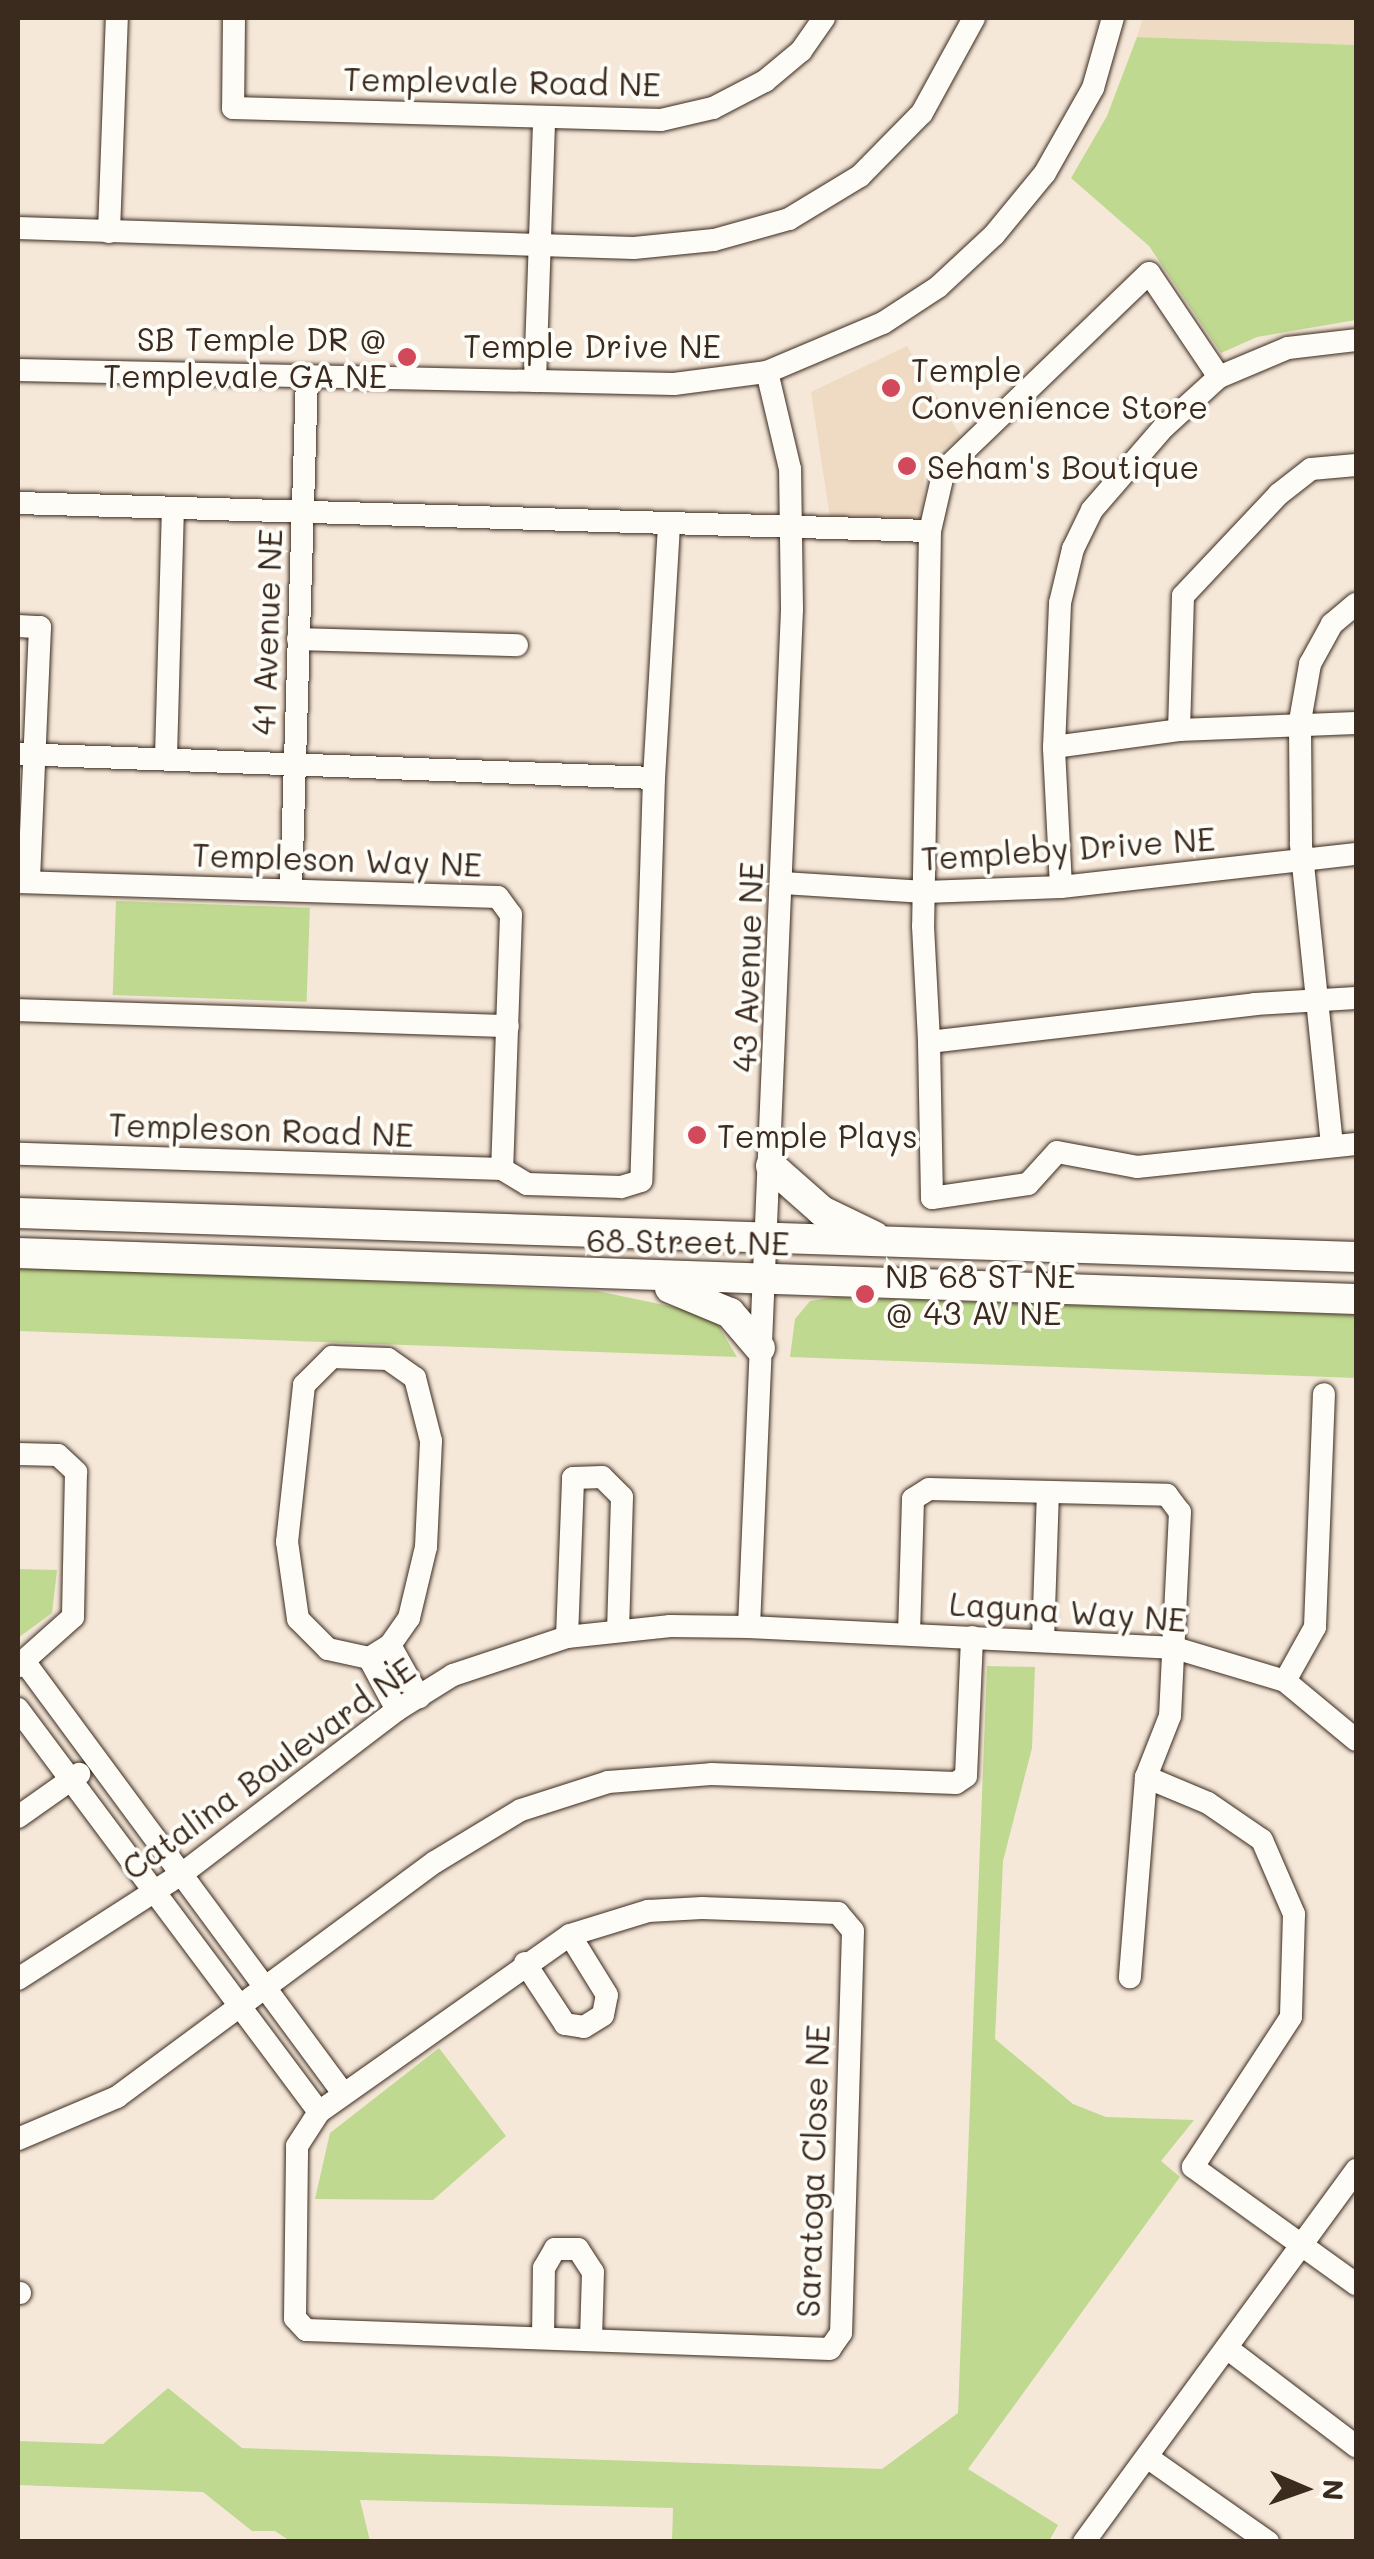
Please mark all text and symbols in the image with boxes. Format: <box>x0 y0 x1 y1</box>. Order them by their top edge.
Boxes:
street label: Templevale Road NE <box>343 59 661 103</box>
place label: SB Temple DR @ Templevale GA NE <box>103 320 387 395</box>
street label: Temple Drive NE <box>463 326 721 364</box>
marker: SB Temple DR @ Templevale GA NE <box>396 346 418 368</box>
place label: Temple Convenience Store <box>911 351 1208 426</box>
marker: Temple Convenience Store <box>880 377 902 399</box>
place label: Seham's Boutique <box>927 447 1199 485</box>
marker: Seham's Boutique <box>896 455 918 477</box>
street label: 41 Avenue NE <box>243 528 289 736</box>
street label: Templeby Drive NE <box>920 819 1216 877</box>
street label: Templeson Way NE <box>191 835 483 883</box>
street label: 43 Avenue NE <box>724 861 770 1073</box>
street label: Templeson Road NE <box>108 1104 414 1154</box>
place label: Temple Plays <box>717 1116 918 1154</box>
marker: Temple Plays <box>686 1124 708 1146</box>
street label: 68 Street NE <box>586 1220 790 1262</box>
place label: NB 68 ST NE @ 43 AV NE <box>885 1257 1076 1332</box>
marker: NB 68 ST NE @ 43 AV NE <box>854 1283 876 1305</box>
street label: Laguna Way NE <box>948 1584 1188 1638</box>
street label: Catalina Boulevard NE <box>114 1649 422 1887</box>
street label: Saratoga Close NE <box>788 2024 836 2318</box>
north arrow <box>1254 2439 1354 2539</box>
text: N <box>1316 2479 1352 2501</box>

